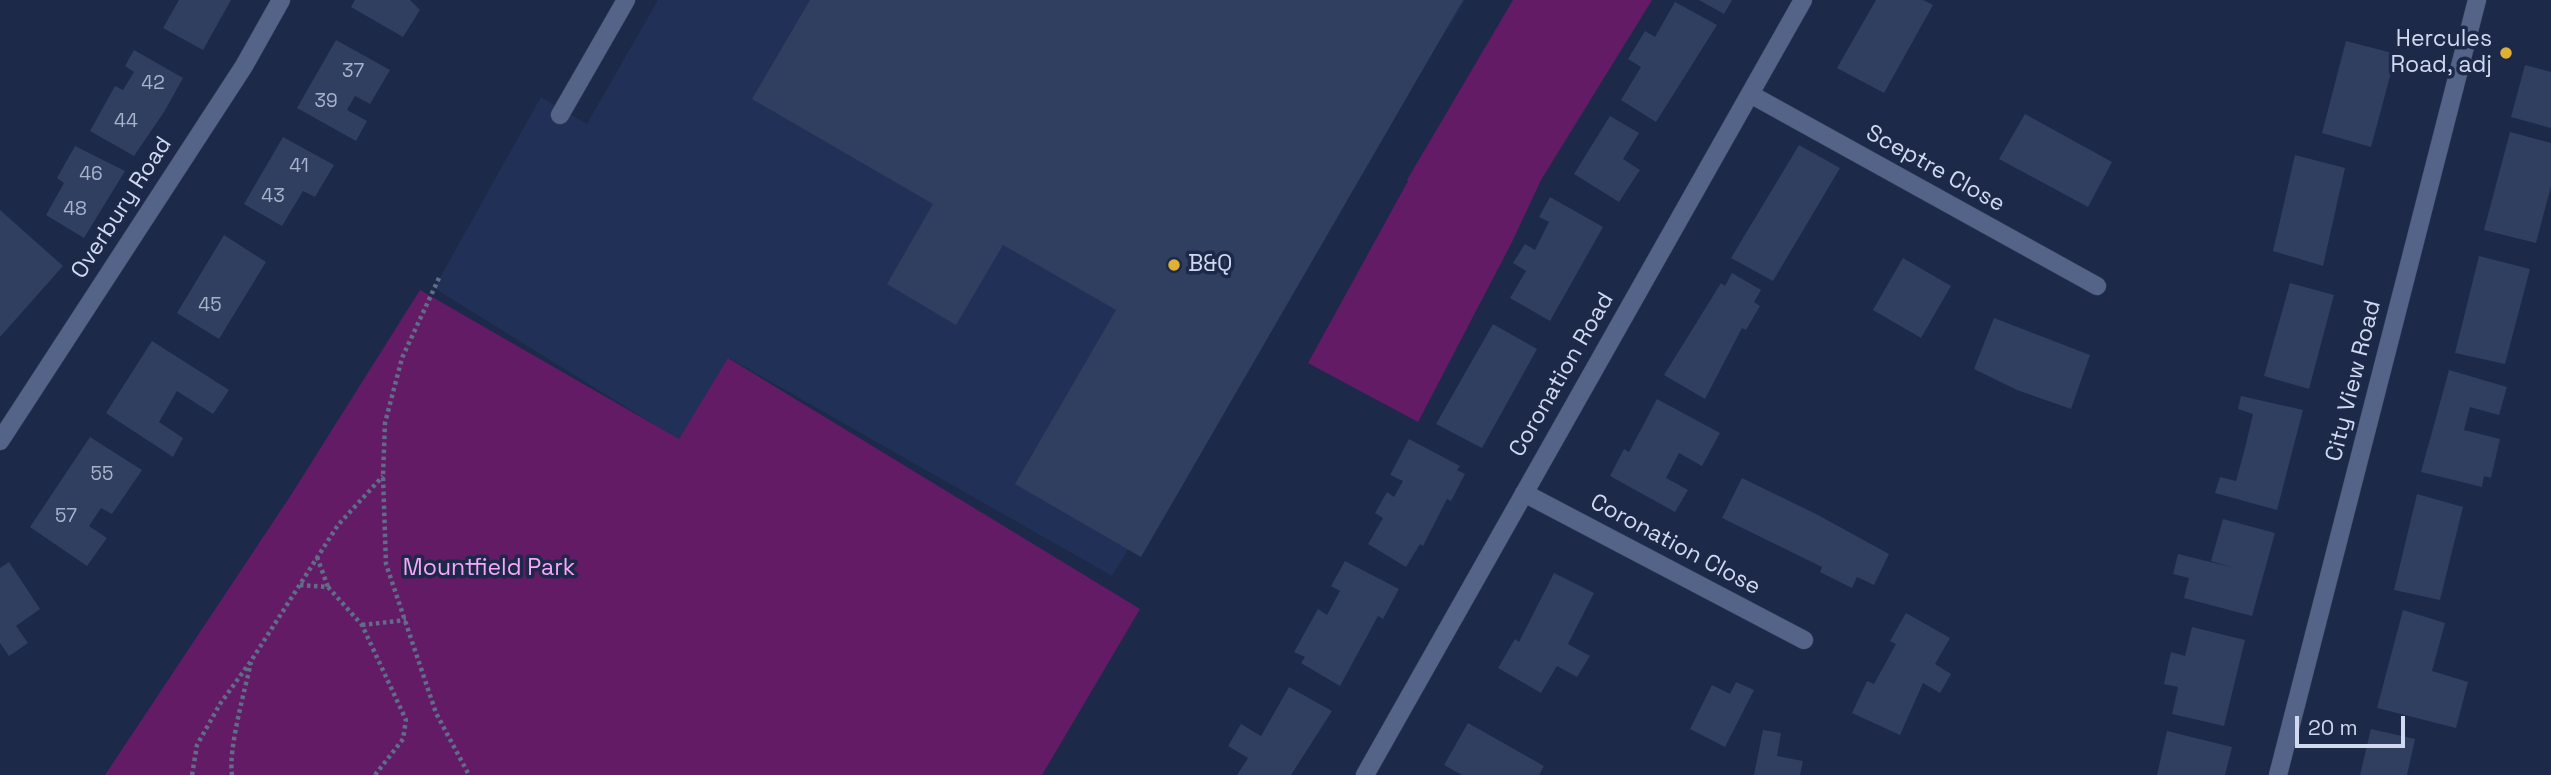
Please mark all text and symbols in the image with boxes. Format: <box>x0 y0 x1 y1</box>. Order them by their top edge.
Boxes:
place label: Hercules Road, adj <box>2390 26 2492 80</box>
marker: Hercules Road, adj <box>2498 45 2514 61</box>
house number: 37 <box>342 61 364 83</box>
house number: 42 <box>141 73 165 95</box>
house number: 39 <box>314 91 338 113</box>
house number: 44 <box>114 111 138 133</box>
street label: Sceptre Close <box>1861 119 2009 219</box>
street label: Overbury Road <box>66 132 178 284</box>
house number: 41 <box>289 156 309 178</box>
house number: 46 <box>79 164 103 186</box>
house number: 43 <box>261 186 285 208</box>
house number: 48 <box>63 199 87 221</box>
place label: B&Q <box>1188 251 1232 279</box>
marker: B&Q <box>1166 257 1182 273</box>
street label: Coronation Road <box>1504 288 1620 462</box>
house number: 45 <box>198 295 222 317</box>
street label: City View Road <box>2321 298 2387 464</box>
house number: 55 <box>91 464 113 486</box>
street label: Coronation Close <box>1585 488 1765 602</box>
house number: 57 <box>55 506 77 528</box>
park label: Mountfield Park <box>403 555 575 583</box>
scale bar <box>2299 702 2409 746</box>
text: 20 m <box>2308 714 2358 741</box>

